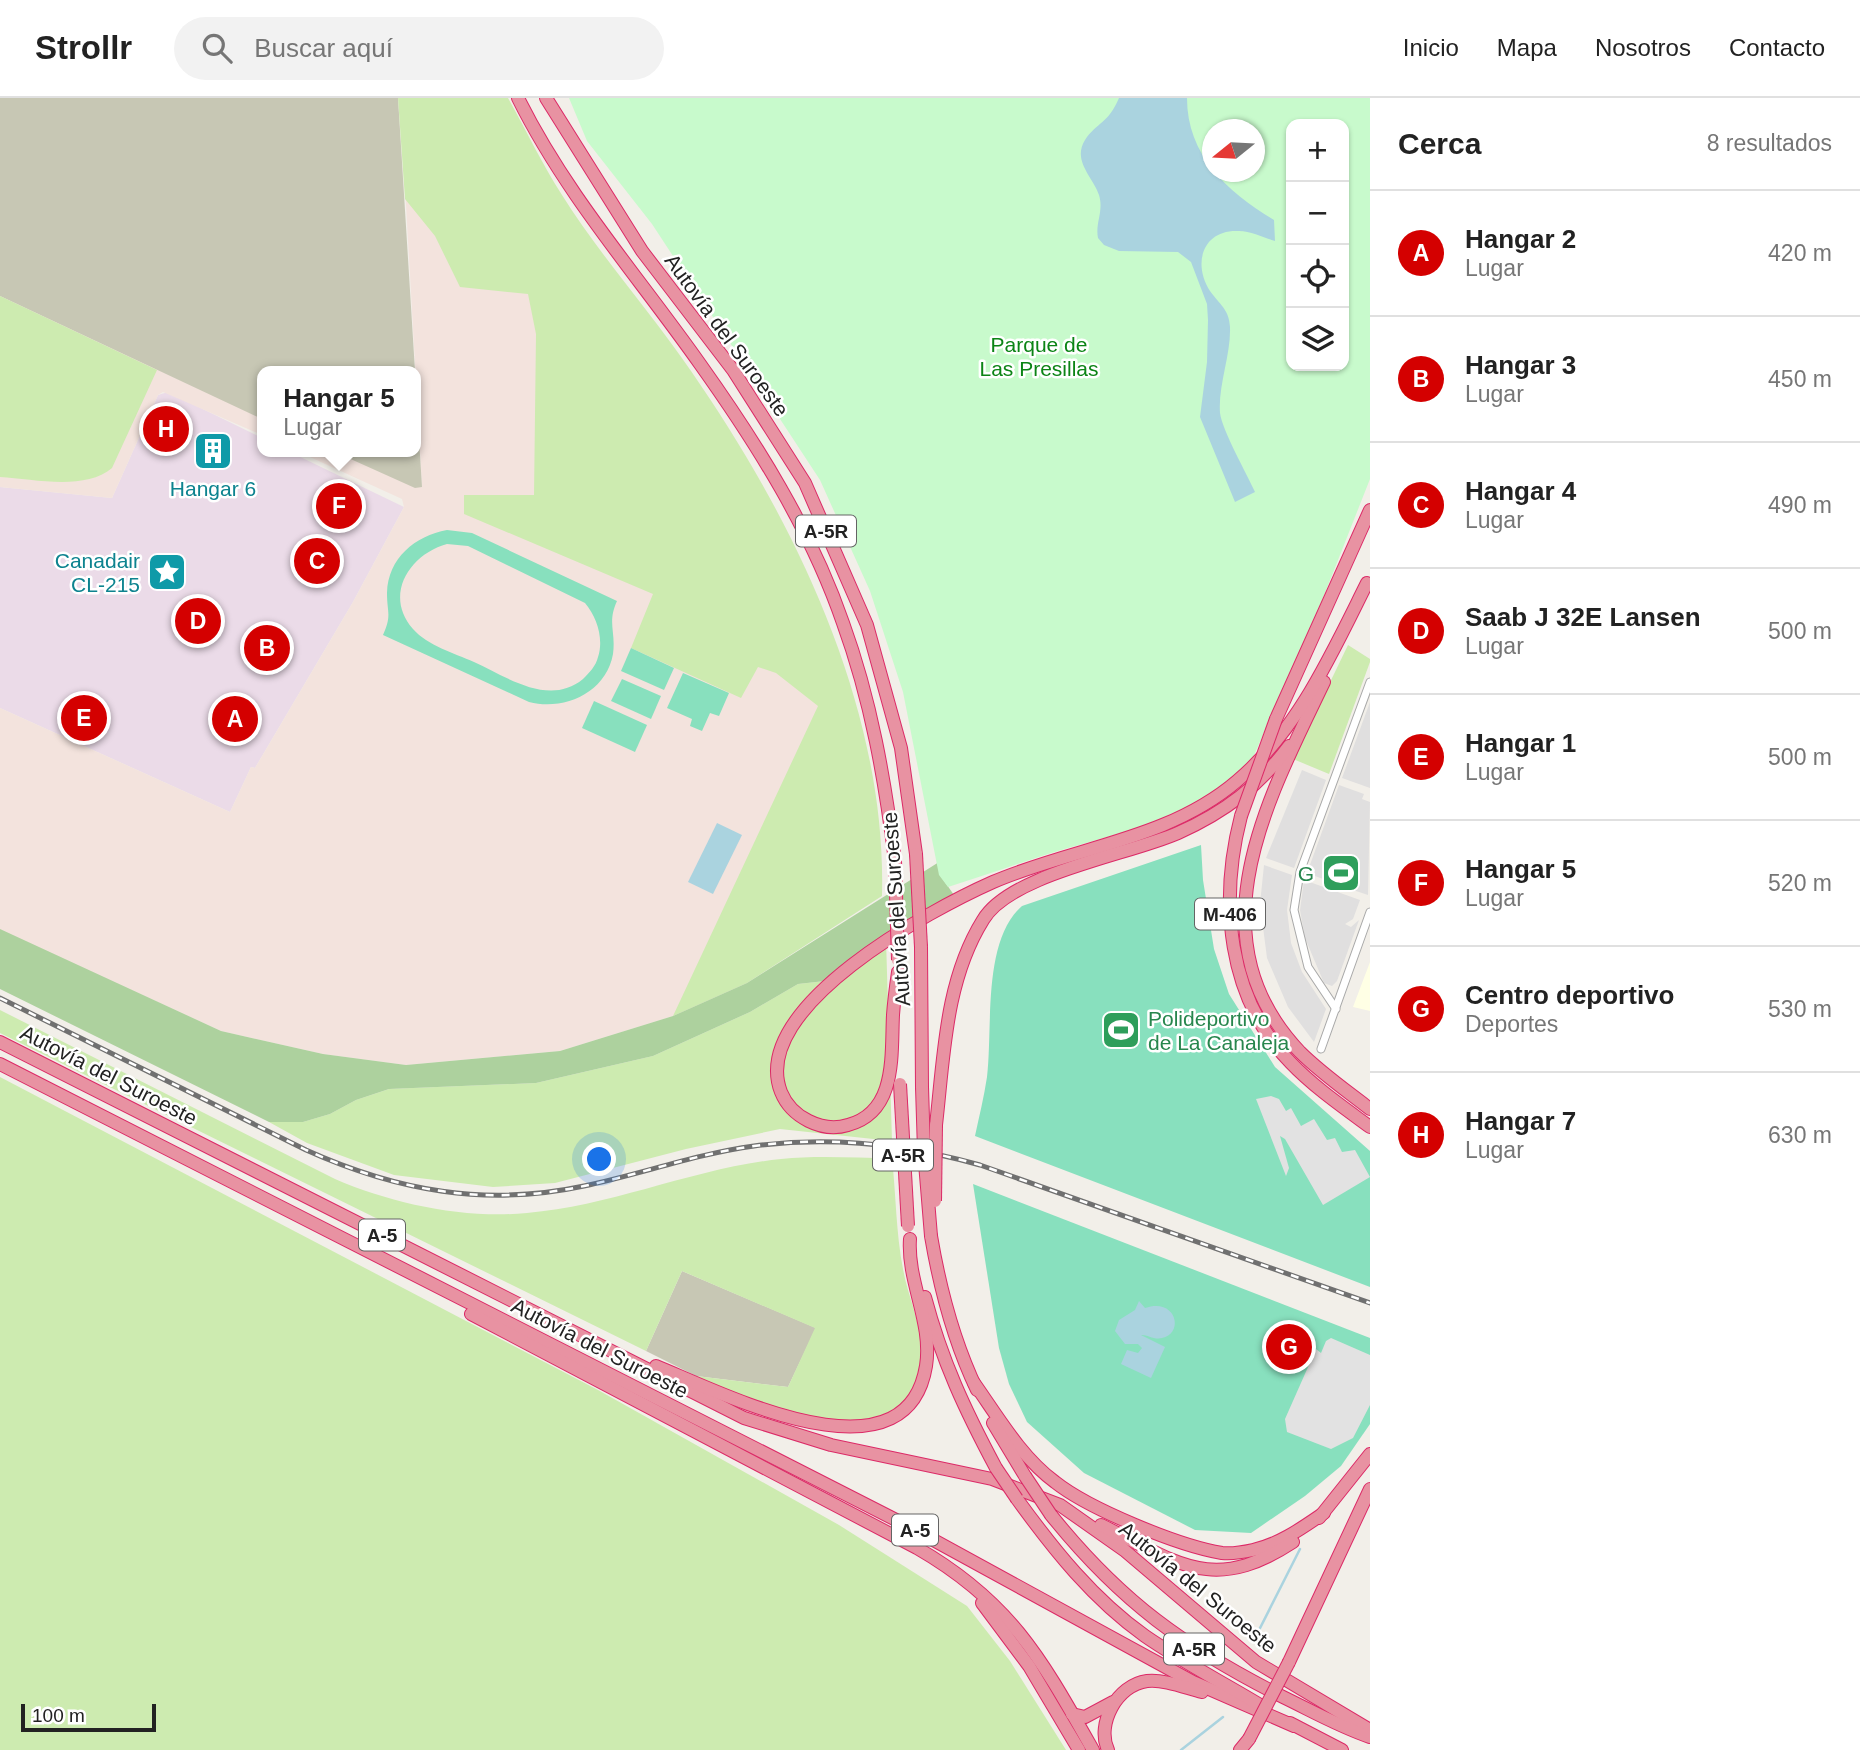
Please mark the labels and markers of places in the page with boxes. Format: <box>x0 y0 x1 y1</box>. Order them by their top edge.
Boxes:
pin: H <box>143 403 189 455</box>
building icon: Hangar 6 <box>192 430 234 472</box>
place label: Hangar 6 <box>170 477 256 500</box>
pin: F <box>316 480 362 532</box>
pin: C <box>294 535 340 587</box>
place label: Canadair CL-215 <box>55 549 140 596</box>
place icon: Canadair CL-215 <box>146 551 188 593</box>
pin: D <box>175 595 221 647</box>
pin: B <box>244 622 290 674</box>
pin: E <box>61 692 107 744</box>
pin: A <box>212 693 258 745</box>
sports icon: G <box>1320 852 1362 894</box>
place label: G <box>1298 862 1314 885</box>
place label: Polideportivo de La Canaleja <box>1148 1007 1290 1054</box>
sports icon: Polideportivo de La Canaleja <box>1100 1009 1142 1051</box>
pin: G <box>1266 1321 1312 1373</box>

